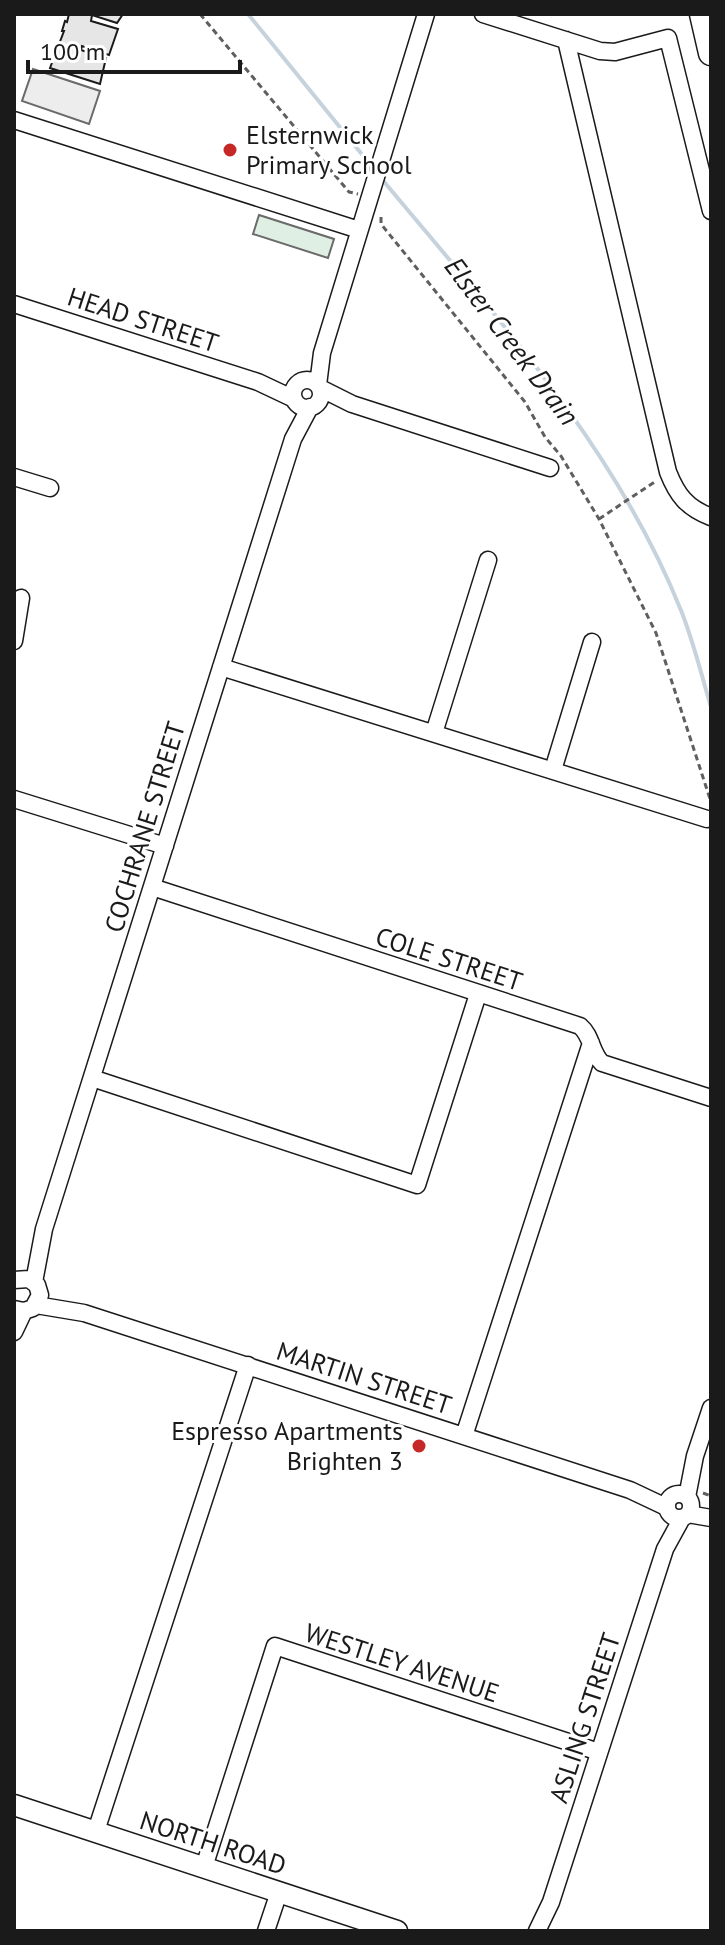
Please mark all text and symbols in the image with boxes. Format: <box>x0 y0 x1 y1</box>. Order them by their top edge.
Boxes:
scale bar <box>28 24 240 74</box>
text: 100 m <box>40 36 105 67</box>
place label: Elsternwick Primary School <box>246 118 412 181</box>
marker: Elsternwick Primary School <box>221 141 239 159</box>
water label: Elster Creek Drain <box>437 249 588 433</box>
street label: HEAD STREET <box>64 280 223 359</box>
street label: COCHRANE STREET <box>97 717 192 936</box>
street label: COLE STREET <box>372 919 527 998</box>
street label: MARTIN STREET <box>272 1334 456 1421</box>
place label: Espresso Apartments Brighten 3 <box>171 1414 403 1477</box>
marker: Espresso Apartments Brighten 3 <box>410 1437 428 1455</box>
street label: WESTLEY AVENUE <box>301 1616 503 1709</box>
street label: ASLING STREET <box>542 1629 627 1807</box>
street label: NORTH ROAD <box>136 1803 290 1882</box>

